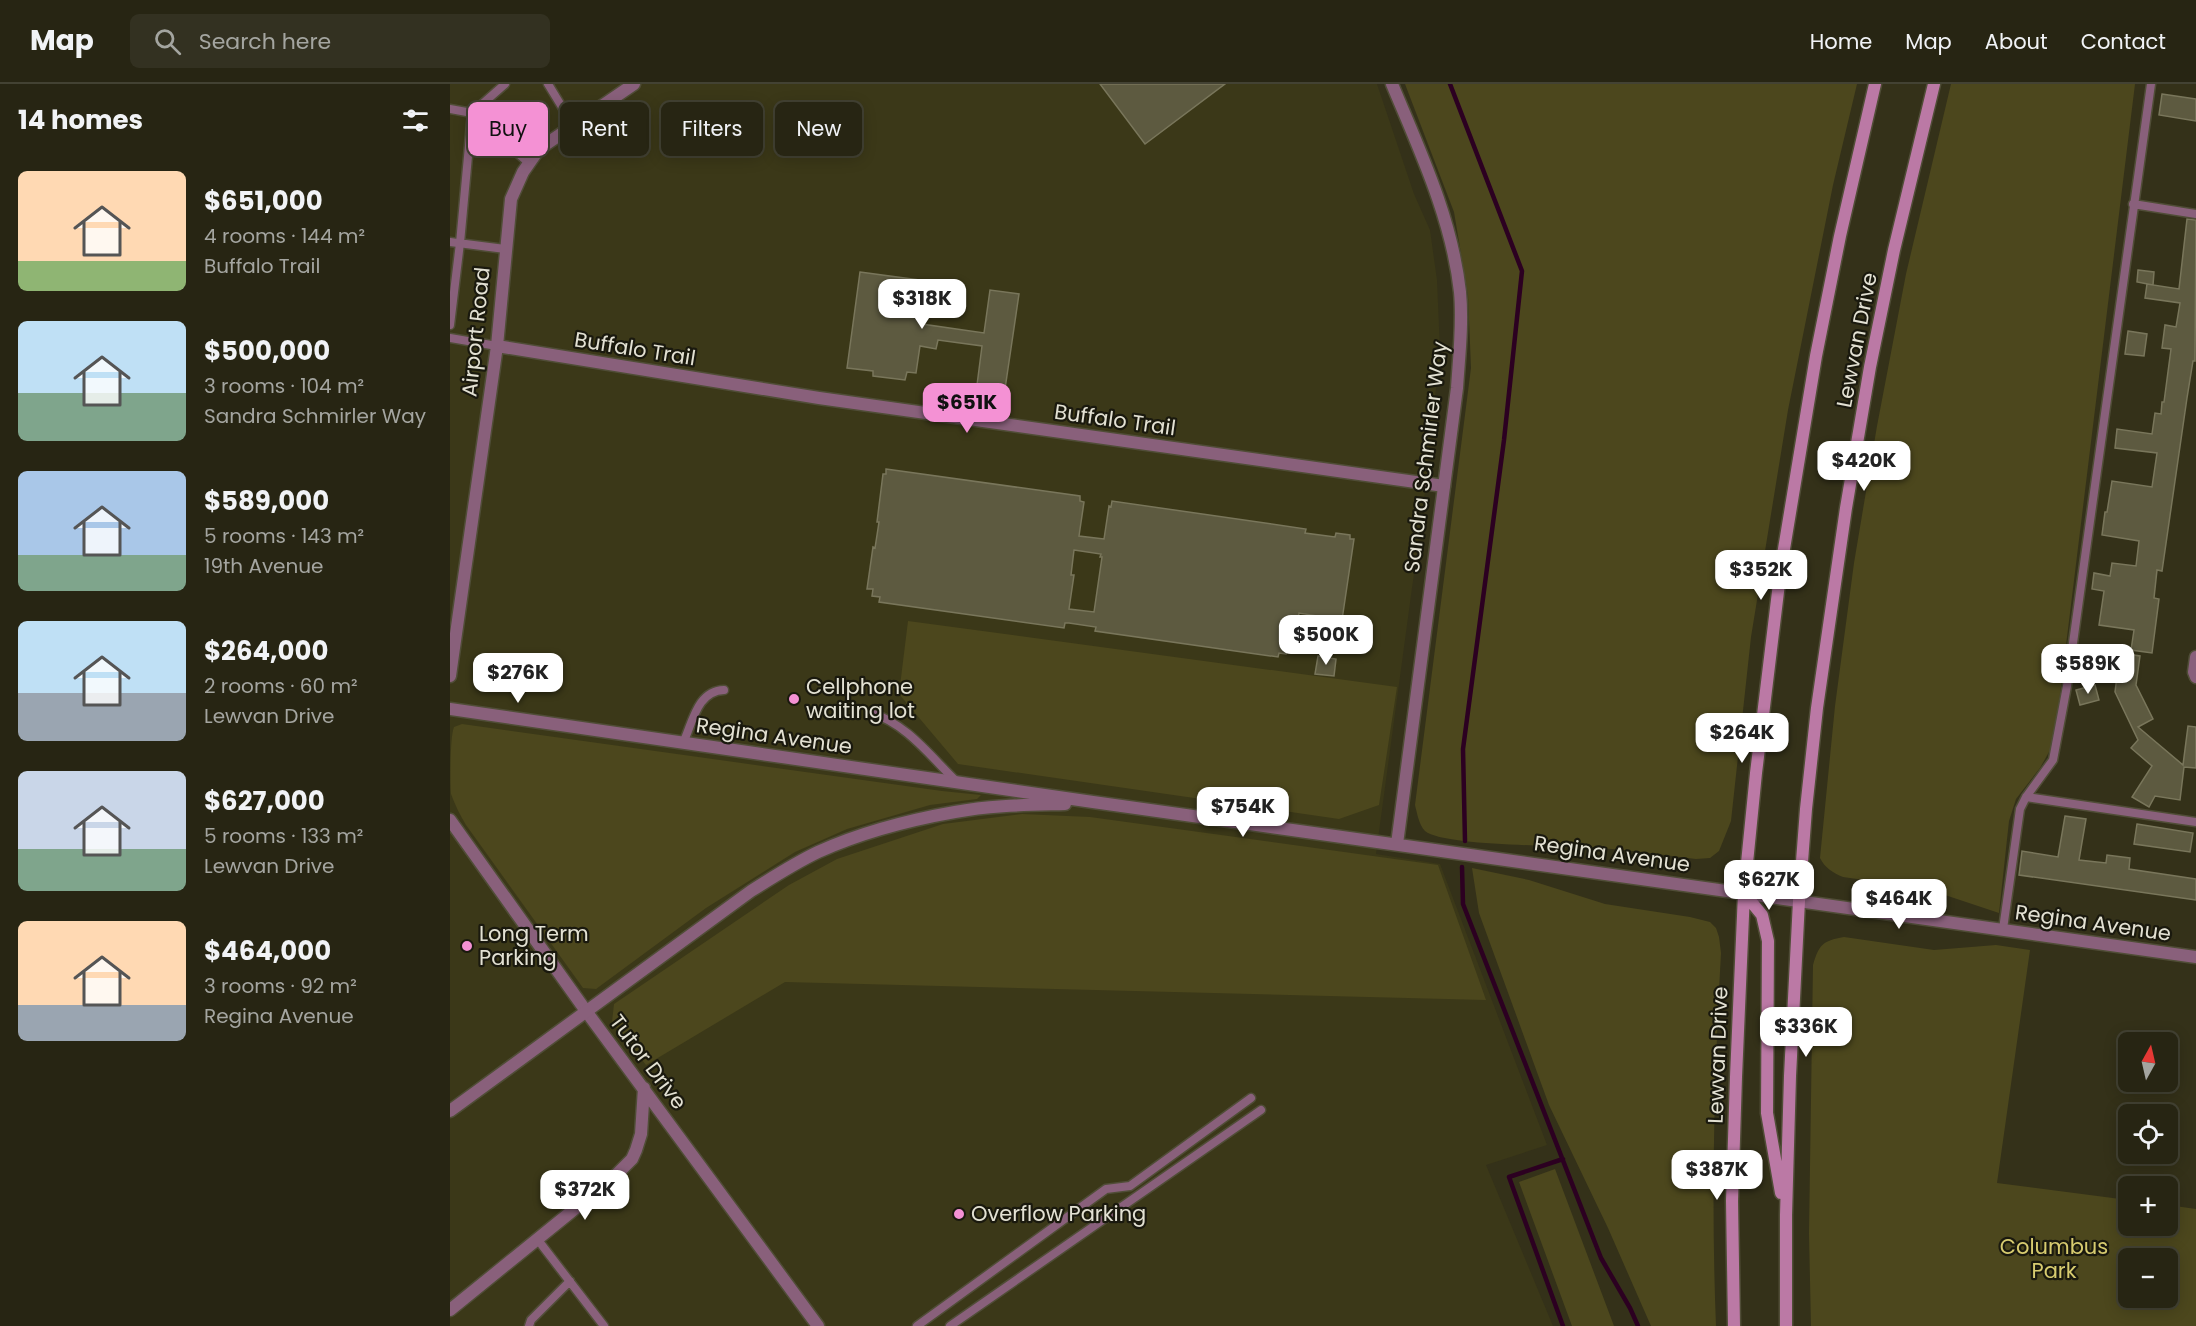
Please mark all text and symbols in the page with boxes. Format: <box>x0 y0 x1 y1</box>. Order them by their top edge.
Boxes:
search box <box>130 14 550 68</box>
text: Map <box>30 21 94 60</box>
icon: search <box>151 25 184 58</box>
text: Search here <box>199 26 331 57</box>
text: Home <box>1810 27 1872 56</box>
text: Map <box>1905 27 1952 56</box>
text: About <box>1985 27 2048 56</box>
text: Contact <box>2081 27 2166 56</box>
text: 14 homes <box>18 102 143 138</box>
chip: Buy <box>468 102 548 156</box>
chip: Rent <box>560 102 649 156</box>
chip: Filters <box>661 102 763 156</box>
chip: New <box>775 102 862 156</box>
icon: filters <box>399 104 432 137</box>
text: $651,000 <box>204 183 323 219</box>
icon: home <box>66 195 138 267</box>
text: 4 rooms · 144 m² <box>204 222 365 250</box>
text: Buffalo Trail <box>204 252 320 280</box>
street label: Airport Road <box>454 266 497 398</box>
street label: Lewvan Drive <box>1829 270 1884 410</box>
pin: $318K <box>880 279 964 330</box>
text: $318K <box>892 284 952 312</box>
street label: Buffalo Trail <box>572 325 698 372</box>
text: $500,000 <box>204 333 330 369</box>
street label: Sandra Schmirler Way <box>1397 339 1454 574</box>
icon: home <box>66 345 138 417</box>
text: 3 rooms · 104 m² <box>204 372 364 400</box>
pin: $651K <box>925 383 1009 434</box>
text: $651K <box>937 388 997 416</box>
street label: Buffalo Trail <box>1053 397 1178 442</box>
text: Sandra Schmirler Way <box>204 402 426 430</box>
pin: $420K <box>1822 441 1906 492</box>
text: $420K <box>1831 446 1897 474</box>
text: $589,000 <box>204 483 329 519</box>
icon: home <box>66 495 138 567</box>
text: 5 rooms · 143 m² <box>204 522 364 550</box>
pin: $352K <box>1719 550 1803 601</box>
text: 19th Avenue <box>204 552 324 580</box>
text: $352K <box>1729 555 1793 583</box>
pin: $500K <box>1284 615 1368 666</box>
text: $500K <box>1293 620 1359 648</box>
text: $264,000 <box>204 633 328 669</box>
pin: $589K <box>2046 644 2130 695</box>
icon: home <box>66 645 138 717</box>
text: $589K <box>2055 649 2121 677</box>
pin: $276K <box>476 653 560 704</box>
text: $276K <box>487 658 549 686</box>
text: 2 rooms · 60 m² <box>204 672 358 700</box>
place label: Cellphone waiting lot <box>806 672 915 725</box>
marker: Cellphone waiting lot <box>787 692 801 706</box>
text: Lewvan Drive <box>204 702 334 730</box>
street label: Regina Avenue <box>694 710 854 761</box>
pin: $264K <box>1700 713 1784 764</box>
text: $264K <box>1710 718 1774 746</box>
text: $627,000 <box>204 783 325 819</box>
pin: $754K <box>1201 787 1285 838</box>
text: $754K <box>1211 792 1275 820</box>
icon: home <box>66 795 138 867</box>
text: 5 rooms · 133 m² <box>204 822 363 850</box>
street label: Regina Avenue <box>1532 828 1692 879</box>
text: Lewvan Drive <box>204 852 334 880</box>
pin: $627K <box>1727 860 1811 911</box>
text: $627K <box>1738 865 1800 893</box>
pin: $464K <box>1857 879 1941 930</box>
text: $464K <box>1866 884 1932 912</box>
street label: Regina Avenue <box>2013 897 2173 948</box>
place label: Long Term Parking <box>479 919 589 972</box>
text: $464,000 <box>204 933 331 969</box>
marker: Long Term Parking <box>460 939 474 953</box>
icon: home <box>66 945 138 1017</box>
text: 3 rooms · 92 m² <box>204 972 357 1000</box>
street label: Lewvan Drive <box>1701 986 1734 1124</box>
text: Regina Avenue <box>204 1002 354 1030</box>
pin: $336K <box>1764 1007 1848 1058</box>
street label: Tutor Drive <box>603 1008 694 1115</box>
text: $336K <box>1774 1012 1838 1040</box>
north arrow <box>2118 1032 2178 1092</box>
map controls <box>2118 1032 2178 1308</box>
button: locate <box>2118 1104 2178 1164</box>
pin: $387K <box>1675 1150 1759 1201</box>
text: $387K <box>1686 1155 1748 1183</box>
pin: $372K <box>543 1170 627 1221</box>
text: $372K <box>554 1175 616 1203</box>
button: + <box>2118 1176 2178 1236</box>
place label: Overflow Parking <box>971 1199 1146 1228</box>
marker: Overflow Parking <box>952 1207 966 1221</box>
park label: Columbus Park <box>2000 1232 2108 1285</box>
button: − <box>2118 1248 2178 1308</box>

